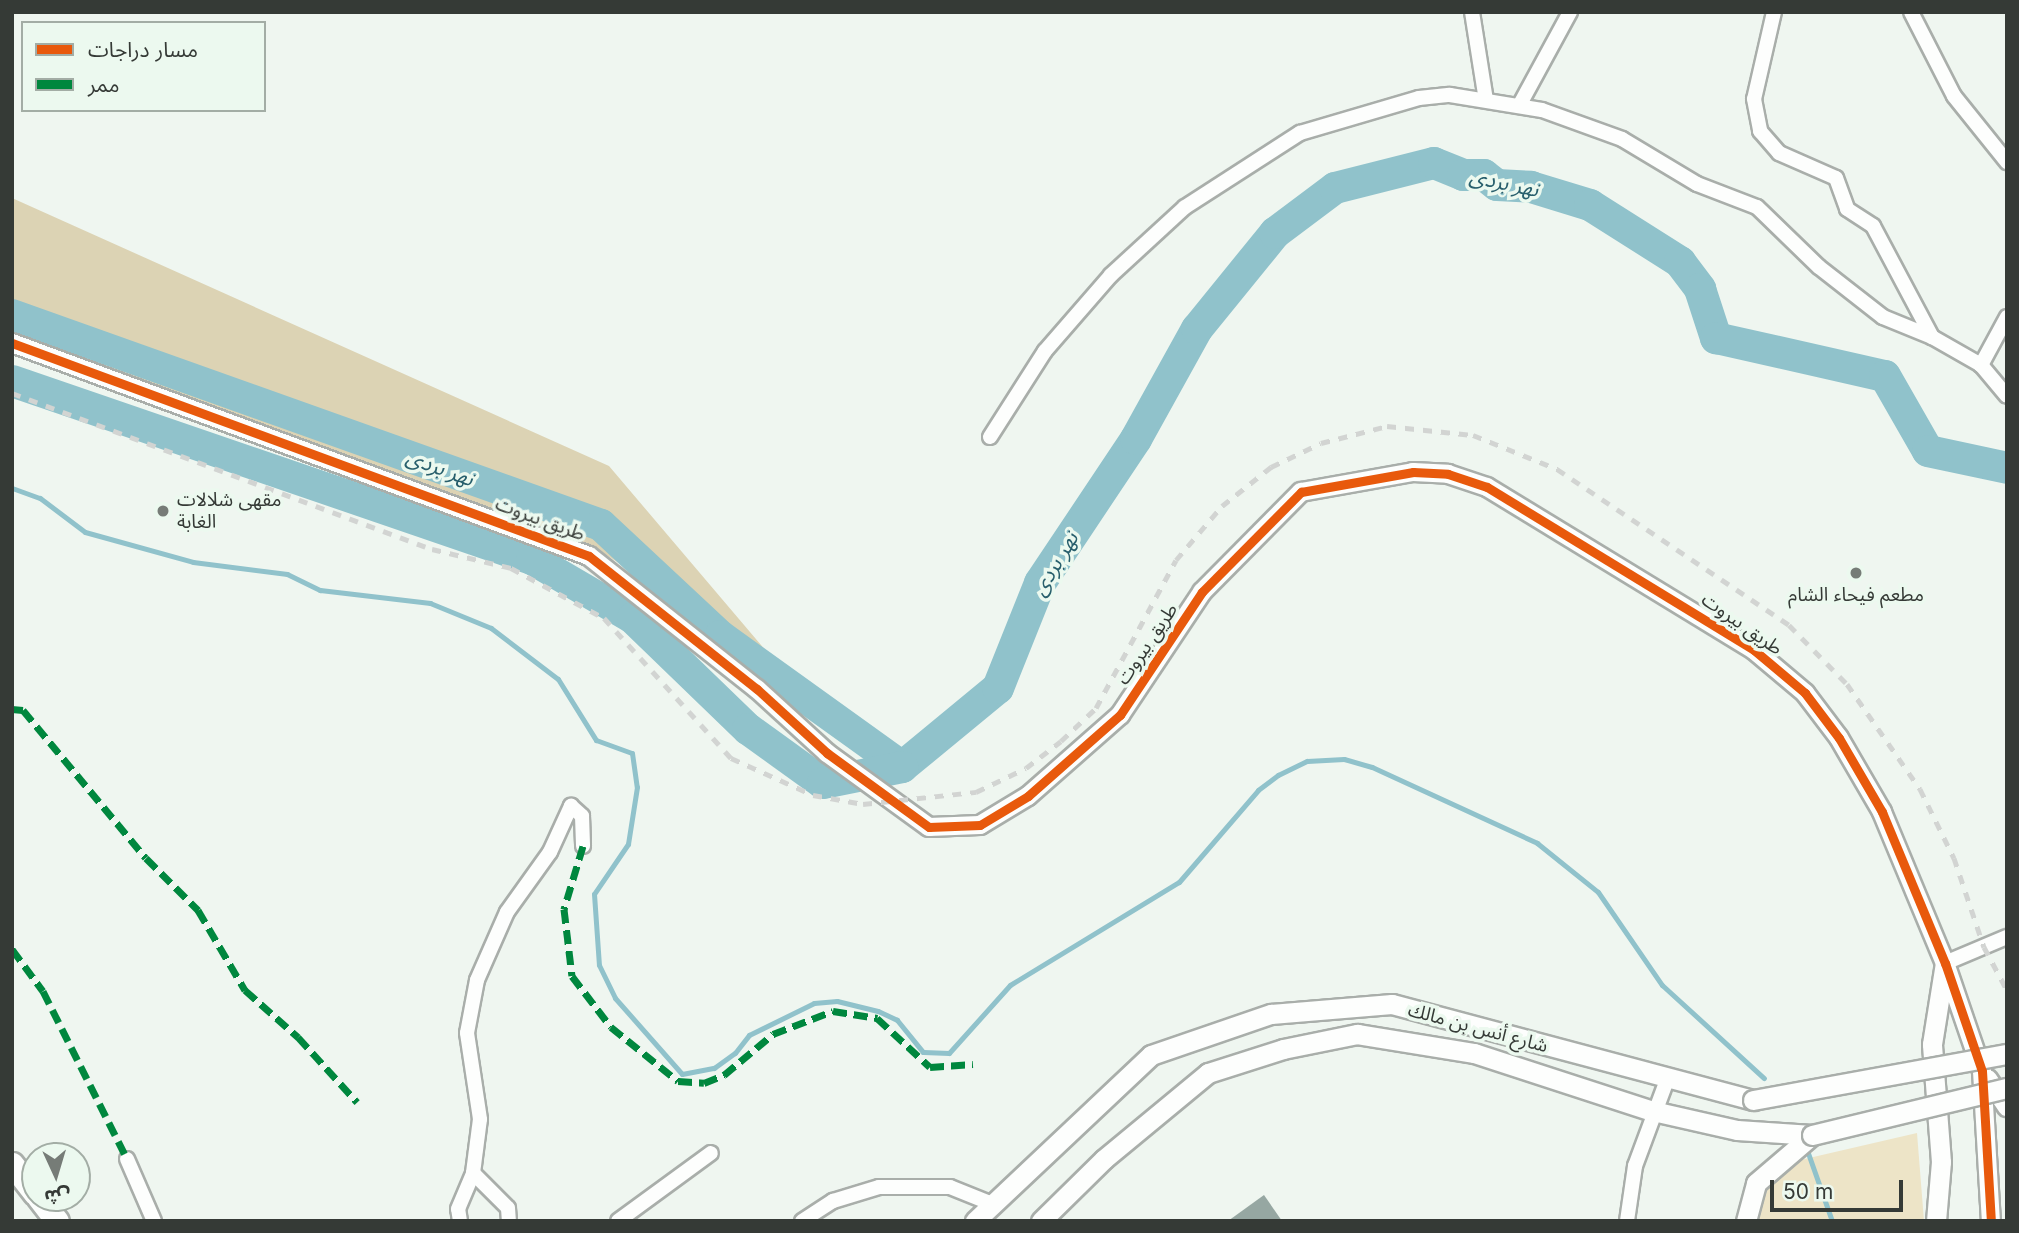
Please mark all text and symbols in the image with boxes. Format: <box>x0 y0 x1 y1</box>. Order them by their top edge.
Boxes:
legend <box>21 21 266 112</box>
text: مسار دراجات <box>88 37 198 62</box>
text: ممر <box>88 72 119 97</box>
water label: نهر بردى <box>1467 163 1541 203</box>
water label: نهر بردى <box>403 444 477 492</box>
place label: مقهى شلالات الغابة <box>177 489 282 533</box>
street label: طريق بيروت <box>492 492 588 546</box>
marker: مقهى شلالات الغابة <box>155 503 171 519</box>
water label: نهر بردى <box>1026 528 1084 600</box>
marker: مطعم فيحاء الشام <box>1848 565 1864 581</box>
place label: مطعم فيحاء الشام <box>1788 584 1924 606</box>
street label: طريق بيروت <box>1697 588 1787 660</box>
street label: طريق بيروت <box>1111 599 1183 689</box>
street label: شارع أنس بن مالك <box>1406 998 1550 1058</box>
north arrow <box>21 1142 91 1212</box>
scale bar <box>1774 1166 1907 1210</box>
text: 50 m <box>1783 1179 1833 1204</box>
text: ش <box>44 1184 71 1209</box>

